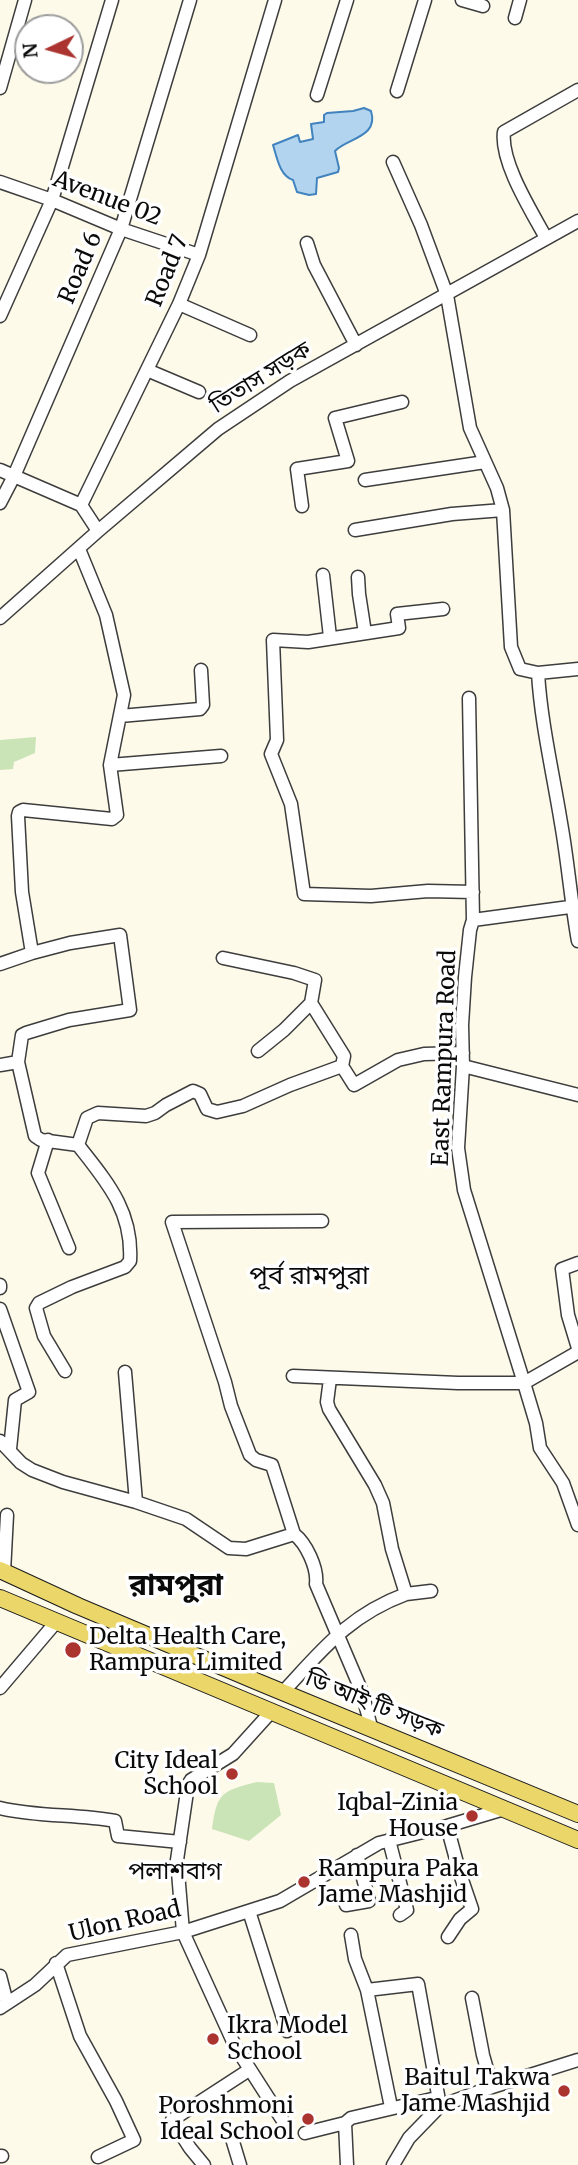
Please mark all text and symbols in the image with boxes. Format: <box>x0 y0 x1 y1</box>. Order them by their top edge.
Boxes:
north arrow <box>14 14 84 84</box>
text: N <box>17 42 43 59</box>
street label: Avenue 02 <box>49 166 165 232</box>
street label: Road 6 <box>54 228 108 308</box>
street label: Road 7 <box>141 231 195 311</box>
street label: তিতাস সড়ক <box>205 336 317 420</box>
street label: East Rampura Road <box>427 949 463 1167</box>
district label: পূর্ব রামপুরা <box>249 1261 369 1293</box>
district label: রামপুরা <box>129 1569 223 1605</box>
place label: Delta Health Care, Rampura Limited <box>89 1623 286 1677</box>
marker: Delta Health Care, Rampura Limited <box>63 1640 83 1660</box>
street label: ডি আই টি সড়ক <box>301 1665 447 1745</box>
place label: City Ideal School <box>114 1747 218 1801</box>
marker: City Ideal School <box>224 1766 240 1782</box>
place label: Iqbal-Zinia House <box>337 1789 458 1843</box>
marker: Iqbal-Zinia House <box>464 1808 480 1824</box>
place label: Rampura Paka Jame Mashjid <box>318 1855 479 1909</box>
district label: পলাশবাগ <box>128 1858 222 1886</box>
marker: Rampura Paka Jame Mashjid <box>296 1874 312 1890</box>
street label: Ulon Road <box>66 1896 184 1948</box>
place label: Ikra Model School <box>227 2012 348 2066</box>
marker: Ikra Model School <box>205 2031 221 2047</box>
place label: Baitul Takwa Jame Mashjid <box>401 2064 550 2118</box>
marker: Baitul Takwa Jame Mashjid <box>556 2083 572 2099</box>
place label: Poroshmoni Ideal School <box>158 2092 294 2146</box>
marker: Poroshmoni Ideal School <box>300 2111 316 2127</box>

